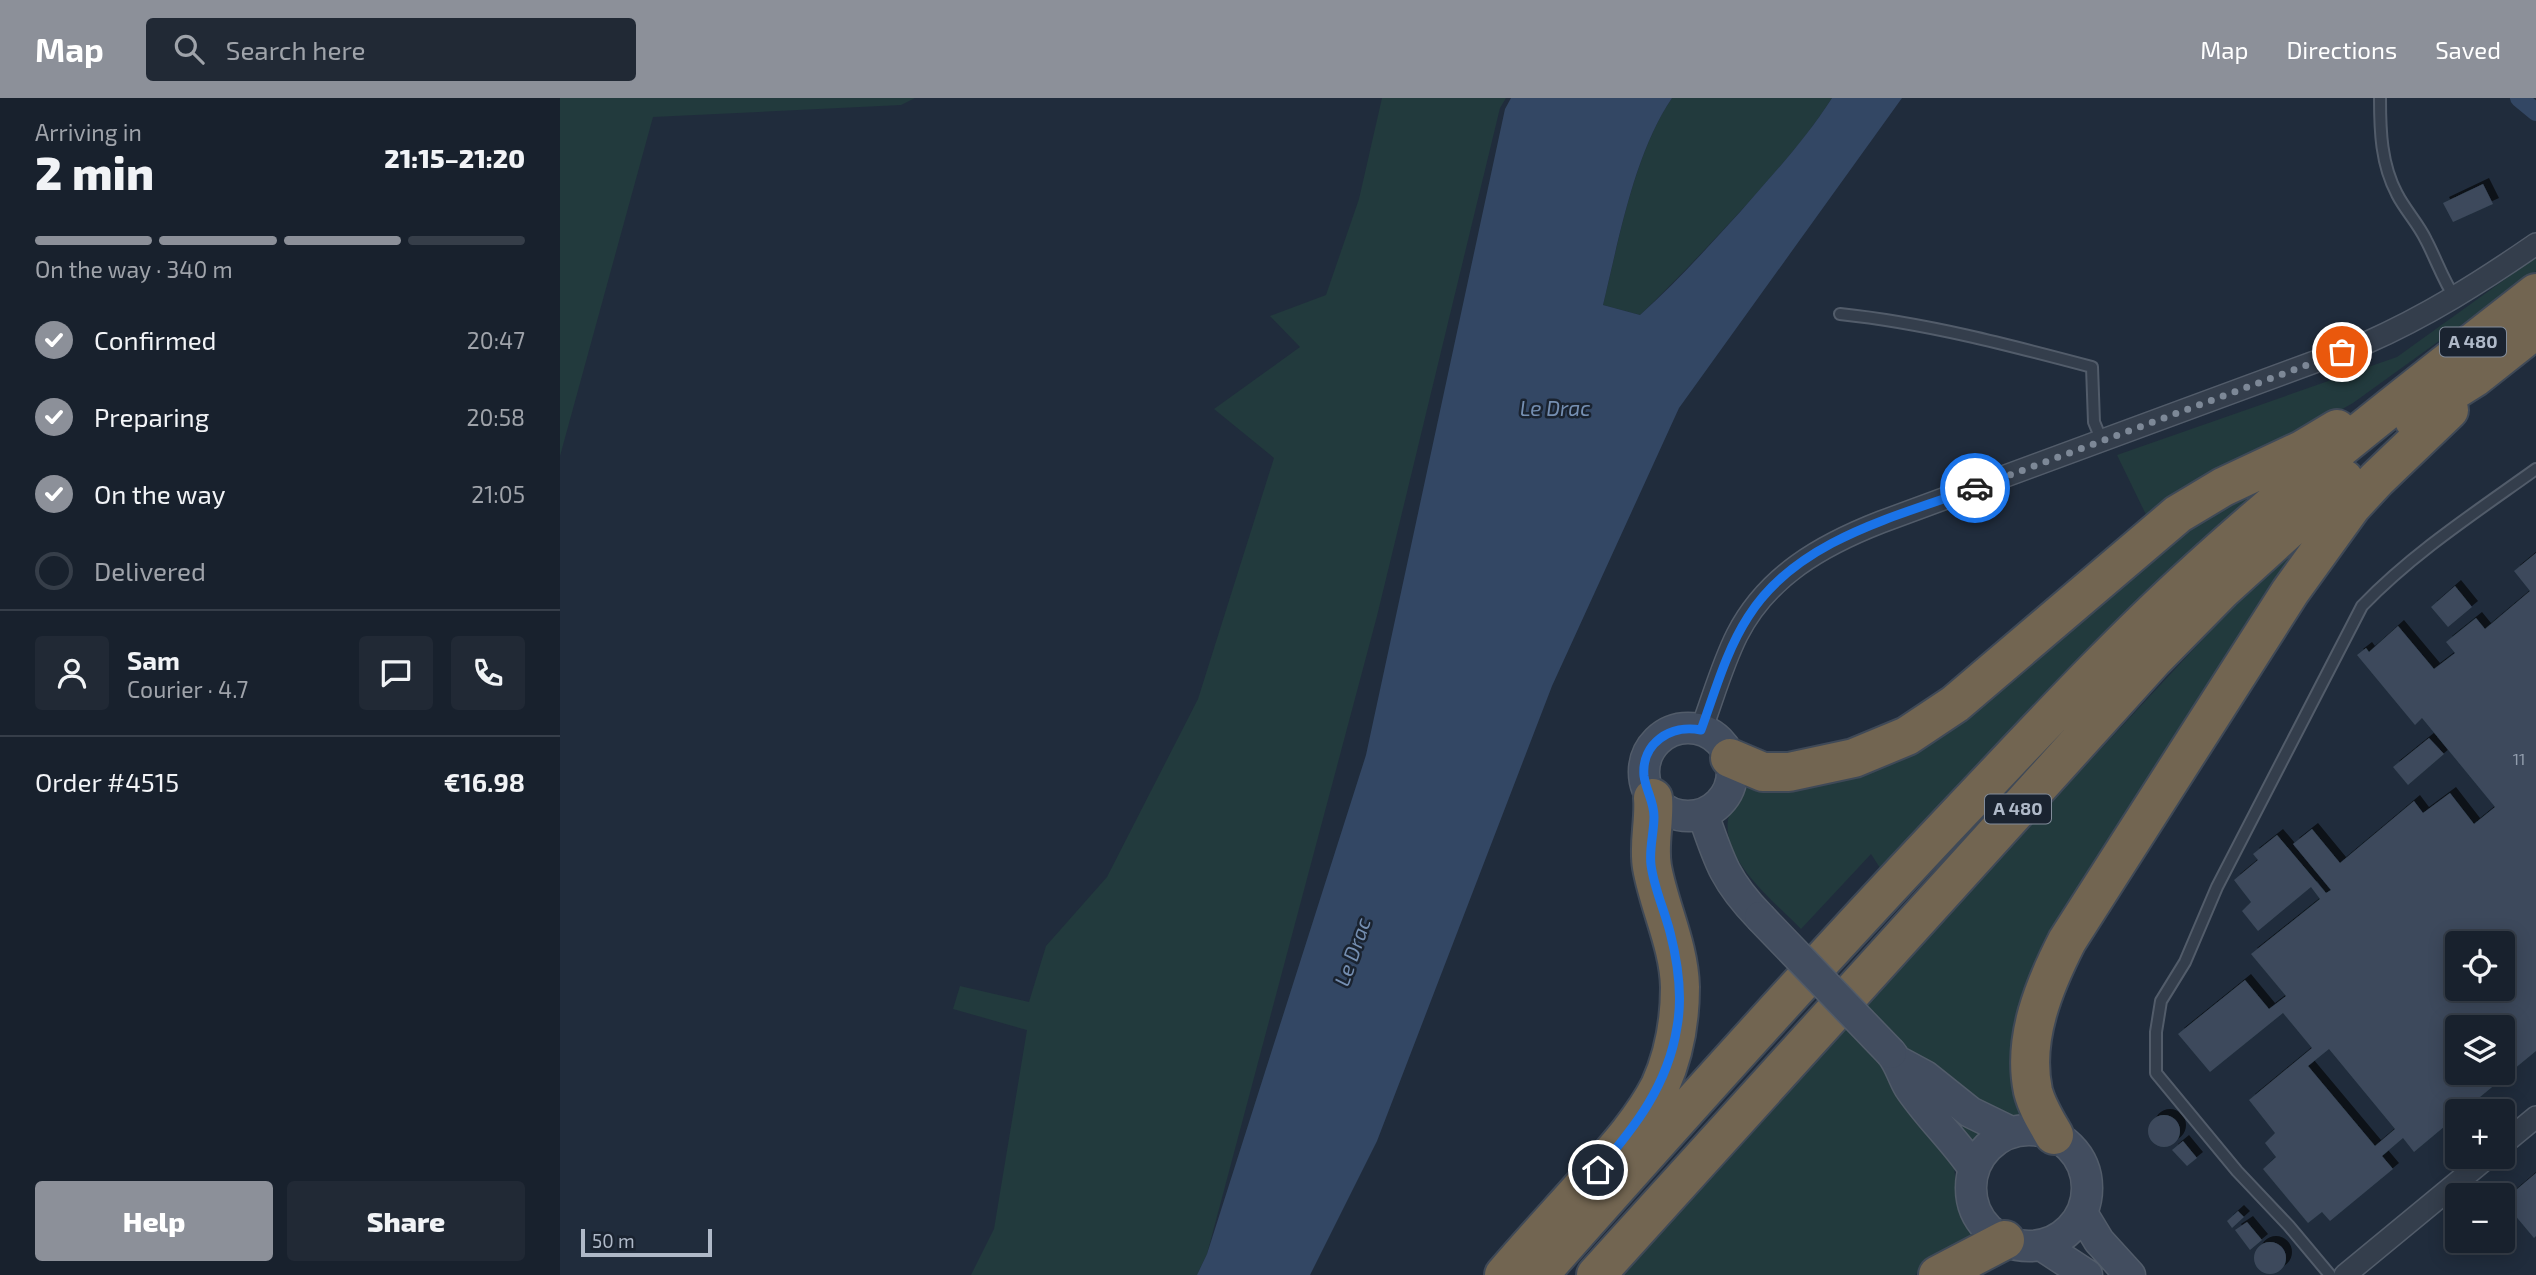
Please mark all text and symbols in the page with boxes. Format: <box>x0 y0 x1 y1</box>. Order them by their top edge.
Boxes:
search box <box>146 18 636 81</box>
text: Map <box>35 29 104 69</box>
icon: search <box>170 30 208 68</box>
text: Search here <box>226 34 365 65</box>
text: Map <box>2200 35 2248 64</box>
text: Directions <box>2286 35 2397 64</box>
text: Saved <box>2435 35 2501 64</box>
text: Arriving in <box>35 118 142 146</box>
text: 21:15–21:20 <box>384 142 525 173</box>
text: 2 min <box>35 144 154 199</box>
text: On the way · 340 m <box>35 255 233 283</box>
icon: check <box>35 321 73 359</box>
pin <box>2312 322 2372 382</box>
text: Confirmed <box>94 324 217 355</box>
text: 20:47 <box>467 326 525 354</box>
road number: A 480 <box>2440 328 2506 356</box>
icon: bag <box>2323 333 2361 371</box>
water label: Le Drac <box>1520 395 1590 420</box>
icon: check <box>35 398 73 436</box>
text: Preparing <box>94 401 209 432</box>
text: 20:58 <box>466 403 525 431</box>
courier <box>1940 453 2010 523</box>
icon: car <box>1956 469 1994 507</box>
icon: check <box>35 475 73 513</box>
text: On the way <box>94 478 225 509</box>
text: 21:05 <box>471 480 525 508</box>
text: Delivered <box>94 555 206 586</box>
button: person <box>35 636 109 710</box>
button: chat <box>359 636 433 710</box>
button: phone <box>451 636 525 710</box>
text: Sam <box>127 644 180 675</box>
text: Courier · 4.7 <box>127 675 248 703</box>
house number: 11 <box>2513 749 2525 768</box>
text: Order #4515 <box>35 766 179 797</box>
text: €16.98 <box>444 766 525 797</box>
road number: A 480 <box>1985 794 2051 824</box>
water label: Le Drac <box>1328 914 1375 989</box>
map controls <box>2445 931 2515 1253</box>
button: locate <box>2445 931 2515 1001</box>
button: layers <box>2445 1015 2515 1085</box>
button: + <box>2445 1099 2515 1169</box>
pin <box>1568 1140 1628 1200</box>
icon: home <box>1579 1151 1617 1189</box>
button: Help <box>35 1181 273 1261</box>
button: Share <box>287 1181 525 1261</box>
button: − <box>2445 1183 2515 1253</box>
scale bar <box>581 1226 712 1258</box>
text: 50 m <box>592 1229 635 1252</box>

